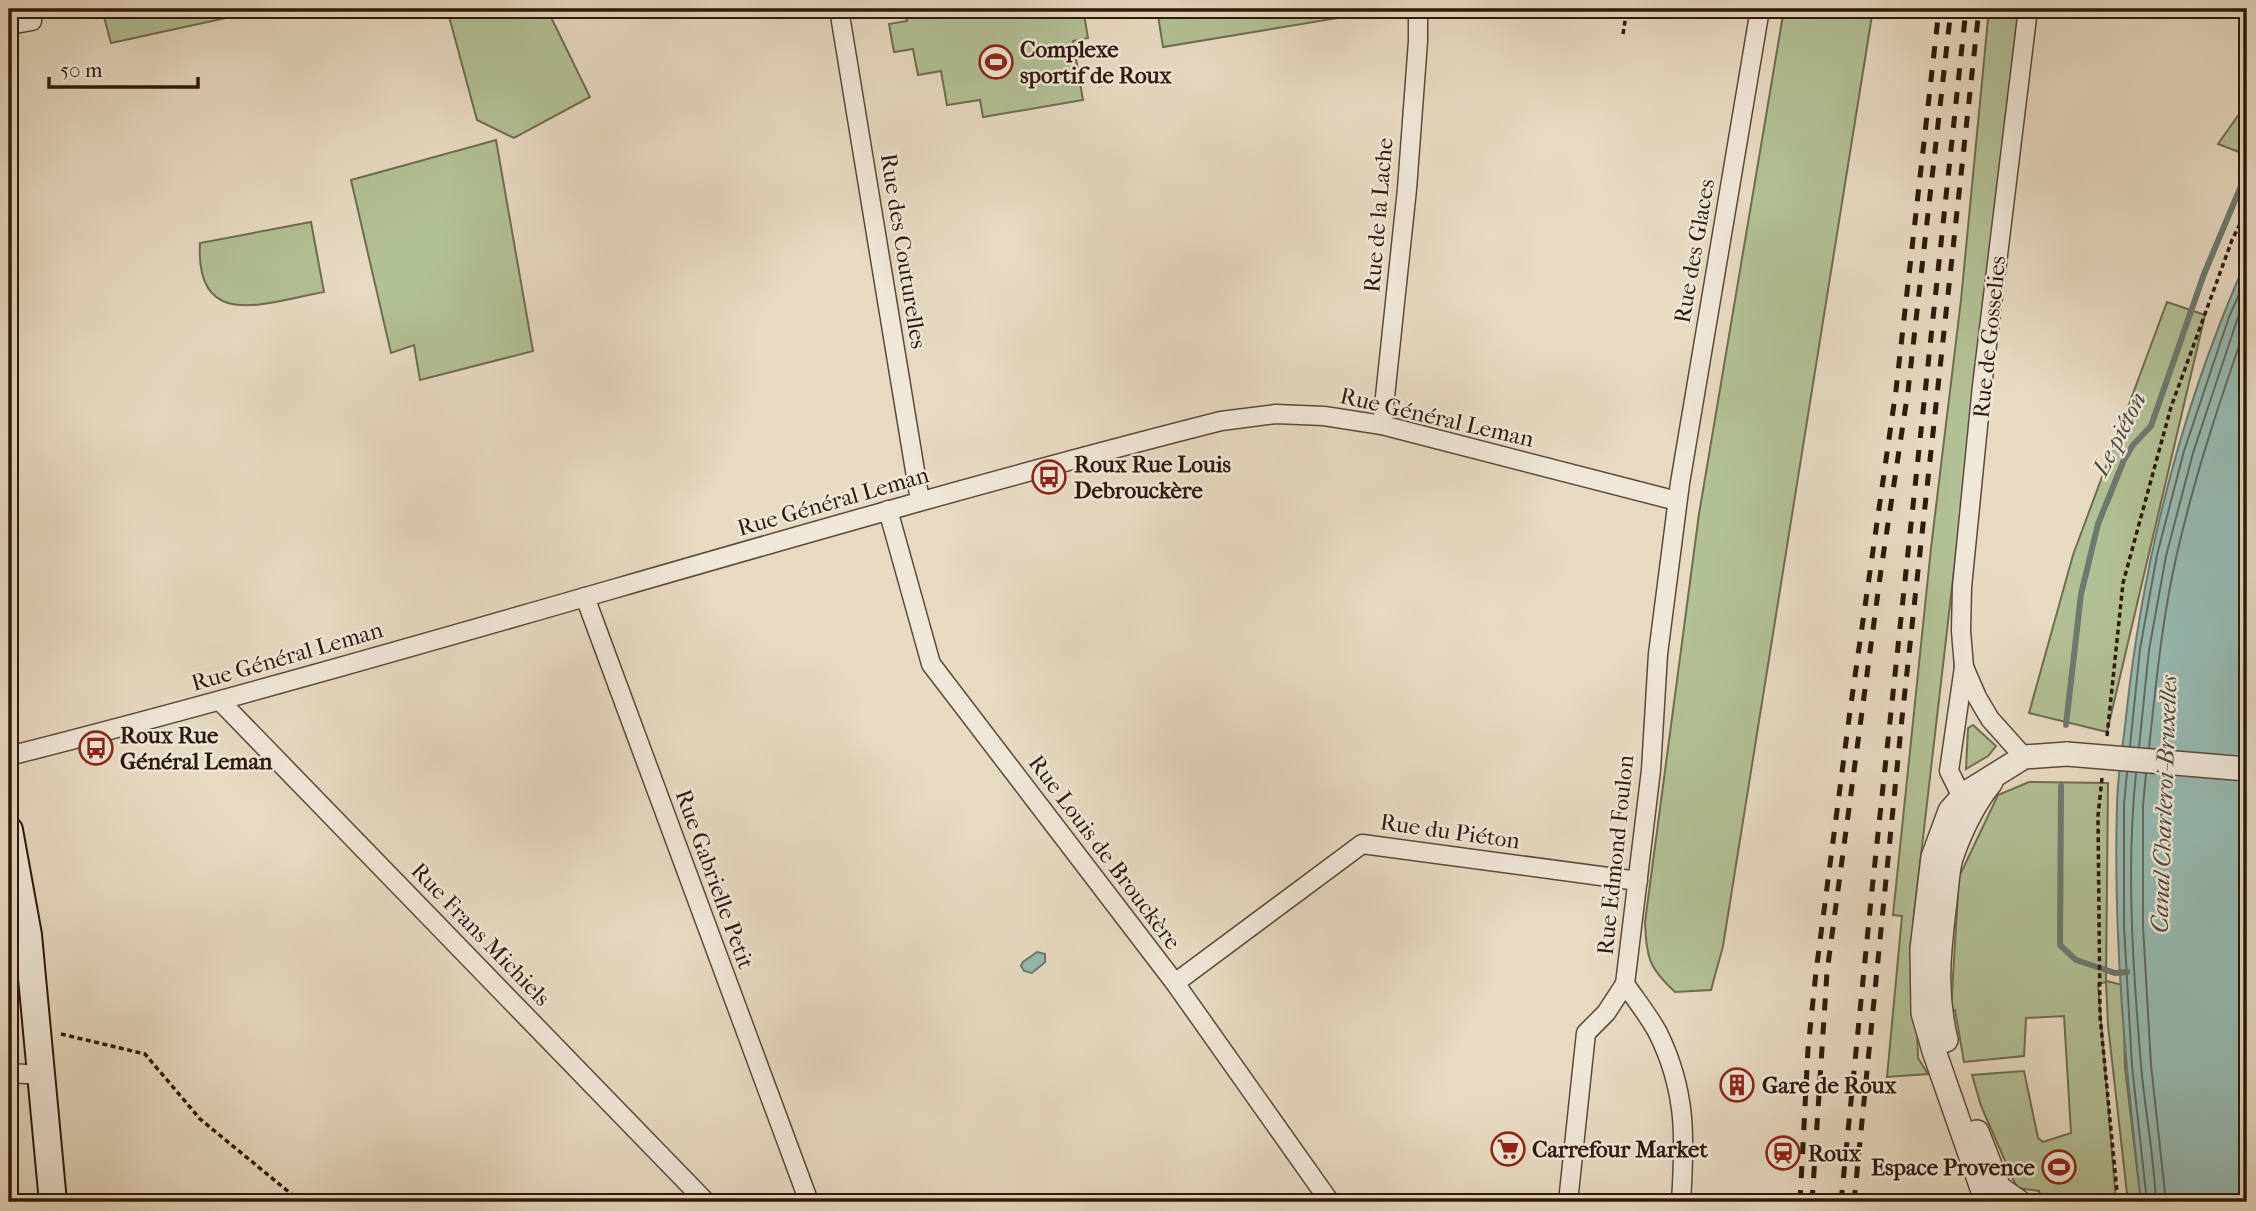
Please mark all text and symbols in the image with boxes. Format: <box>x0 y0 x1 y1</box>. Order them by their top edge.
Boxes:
place label: Complexe sportif de Roux <box>1020 36 1173 89</box>
sports icon: Complexe sportif de Roux <box>977 43 1015 81</box>
scale bar <box>49 46 198 90</box>
text: 50 m <box>60 58 103 82</box>
street label: Rue de la Lache <box>1358 137 1399 293</box>
street label: Rue des Couturelles <box>875 152 932 351</box>
street label: Rue des Glaces <box>1669 177 1720 325</box>
street label: Rue de Gosselies <box>1968 254 2011 420</box>
street label: Rue Général Leman <box>1337 382 1537 453</box>
water label: Le piéton <box>2085 388 2152 482</box>
place label: Roux Rue Louis Debrouckère <box>1074 451 1232 504</box>
bus stop icon: Roux Rue Louis Debrouckère <box>1030 458 1068 496</box>
street label: Rue Général Leman <box>734 461 933 542</box>
street label: Rue Général Leman <box>188 616 387 697</box>
water label: Canal Charleroi-Bruxelles <box>2146 674 2183 933</box>
place label: Roux Rue Général Leman <box>120 722 273 775</box>
bus stop icon: Roux Rue Général Leman <box>77 729 115 767</box>
street label: Rue Louis de Brouckère <box>1023 750 1186 955</box>
street label: Rue Edmond Foulon <box>1592 753 1640 956</box>
street label: Rue Gabrielle Petit <box>670 786 759 972</box>
street label: Rue du Piéton <box>1378 808 1522 855</box>
street label: Rue Frans Michiels <box>405 857 556 1012</box>
building icon: Gare de Roux <box>1718 1066 1756 1104</box>
place label: Gare de Roux <box>1762 1072 1898 1099</box>
supermarket icon: Carrefour Market <box>1489 1130 1527 1168</box>
station icon: Roux <box>1764 1134 1802 1172</box>
place label: Carrefour Market <box>1532 1136 1708 1163</box>
place label: Roux <box>1808 1140 1862 1167</box>
sports icon: Espace Provence <box>2040 1148 2078 1186</box>
place label: Espace Provence <box>1871 1154 2036 1181</box>

